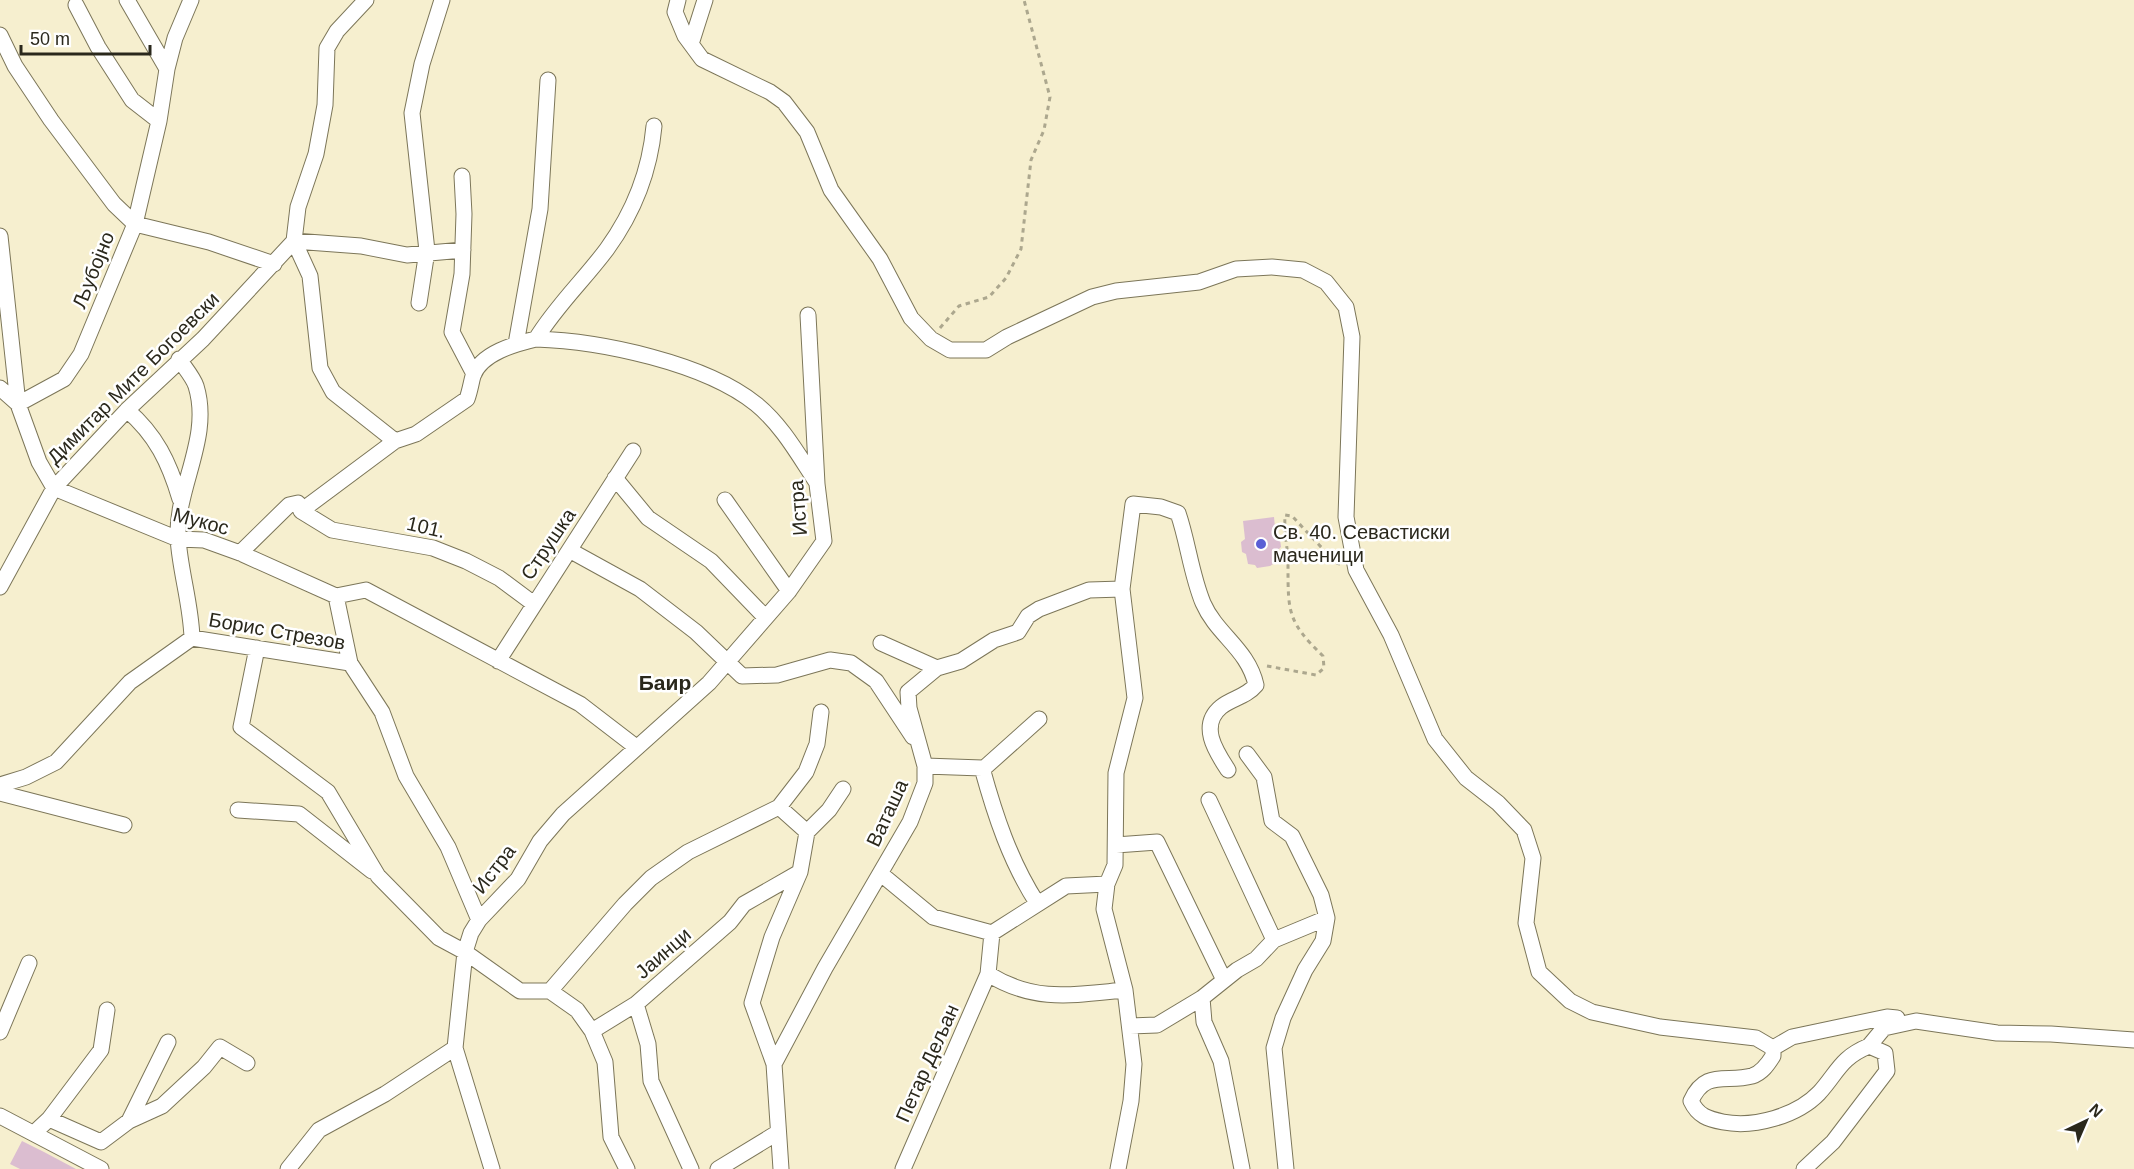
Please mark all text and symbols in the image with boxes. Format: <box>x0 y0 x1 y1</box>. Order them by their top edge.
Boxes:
scale bar <box>21 18 150 56</box>
text: 50 m <box>30 29 70 49</box>
street label: Љубојно <box>68 229 118 311</box>
street label: Димитар Мите Богоевски <box>43 288 223 468</box>
street label: Истра <box>785 479 811 537</box>
street label: Мукос <box>171 503 231 539</box>
street label: Струшка <box>516 504 580 584</box>
street label: 101. <box>405 512 447 542</box>
place label: Св. 40. Севастиски маченици <box>1273 521 1450 566</box>
marker: Св. 40. Севастиски маченици <box>1254 537 1268 551</box>
street label: Борис Стрезов <box>207 608 347 654</box>
district label: Баир <box>639 671 691 694</box>
street label: Ваташа <box>862 775 912 850</box>
street label: Истра <box>468 840 520 898</box>
street label: Јаинци <box>631 923 695 983</box>
street label: Петар Дељан <box>891 1001 963 1125</box>
north arrow <box>2056 1091 2116 1151</box>
text: N <box>2086 1100 2106 1121</box>

